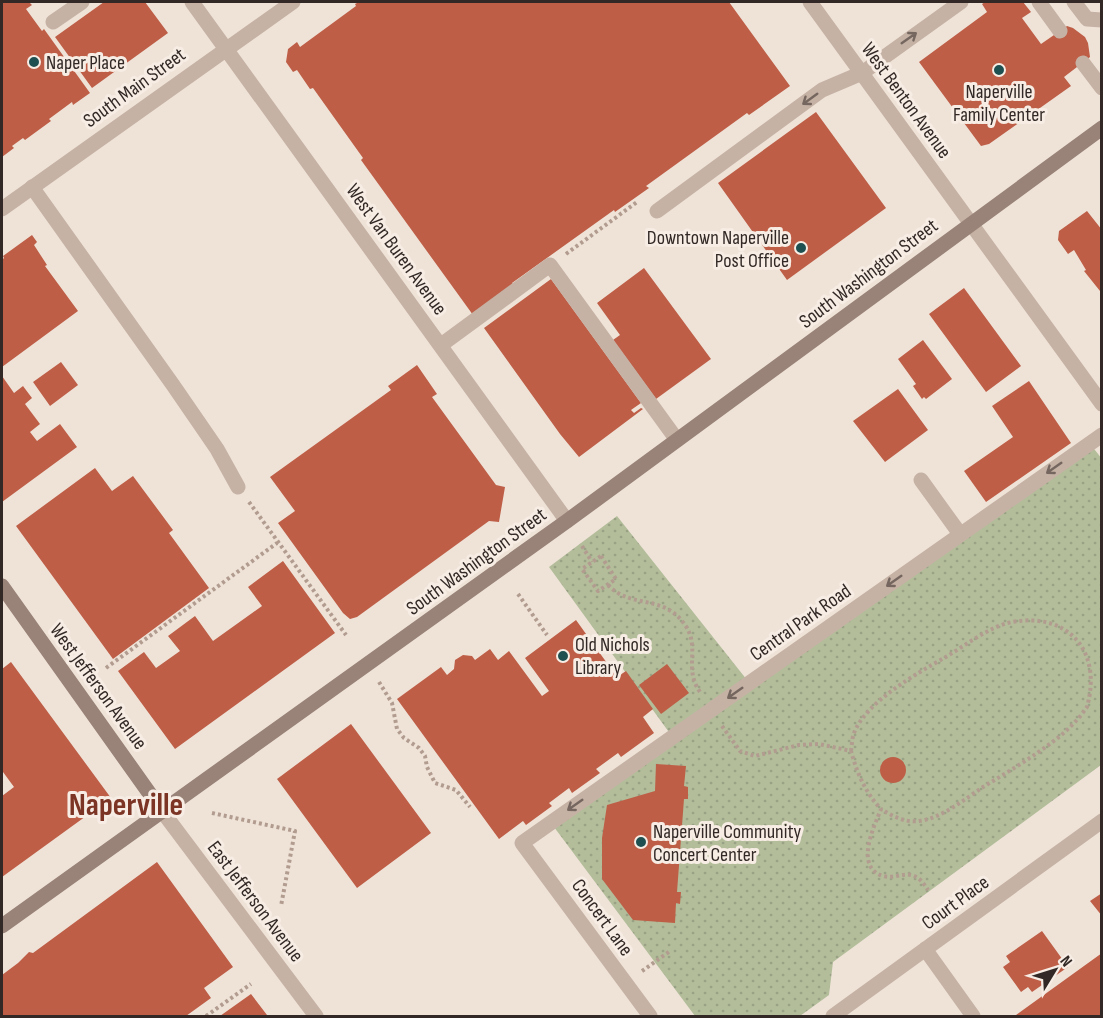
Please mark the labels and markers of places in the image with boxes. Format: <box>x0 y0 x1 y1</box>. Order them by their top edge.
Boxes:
place label: Naper Place <box>46 51 125 75</box>
marker: Naper Place <box>27 55 41 69</box>
marker: Naperville Family Center <box>992 63 1006 77</box>
place label: Naperville Family Center <box>953 80 1045 127</box>
place label: Downtown Naperville Post Office <box>647 226 789 273</box>
marker: Downtown Naperville Post Office <box>794 241 808 255</box>
place label: Old Nichols Library <box>575 633 650 680</box>
marker: Old Nichols Library <box>556 649 570 663</box>
place label: Naperville Community Concert Center <box>653 820 802 867</box>
marker: Naperville Community Concert Center <box>634 835 648 849</box>

